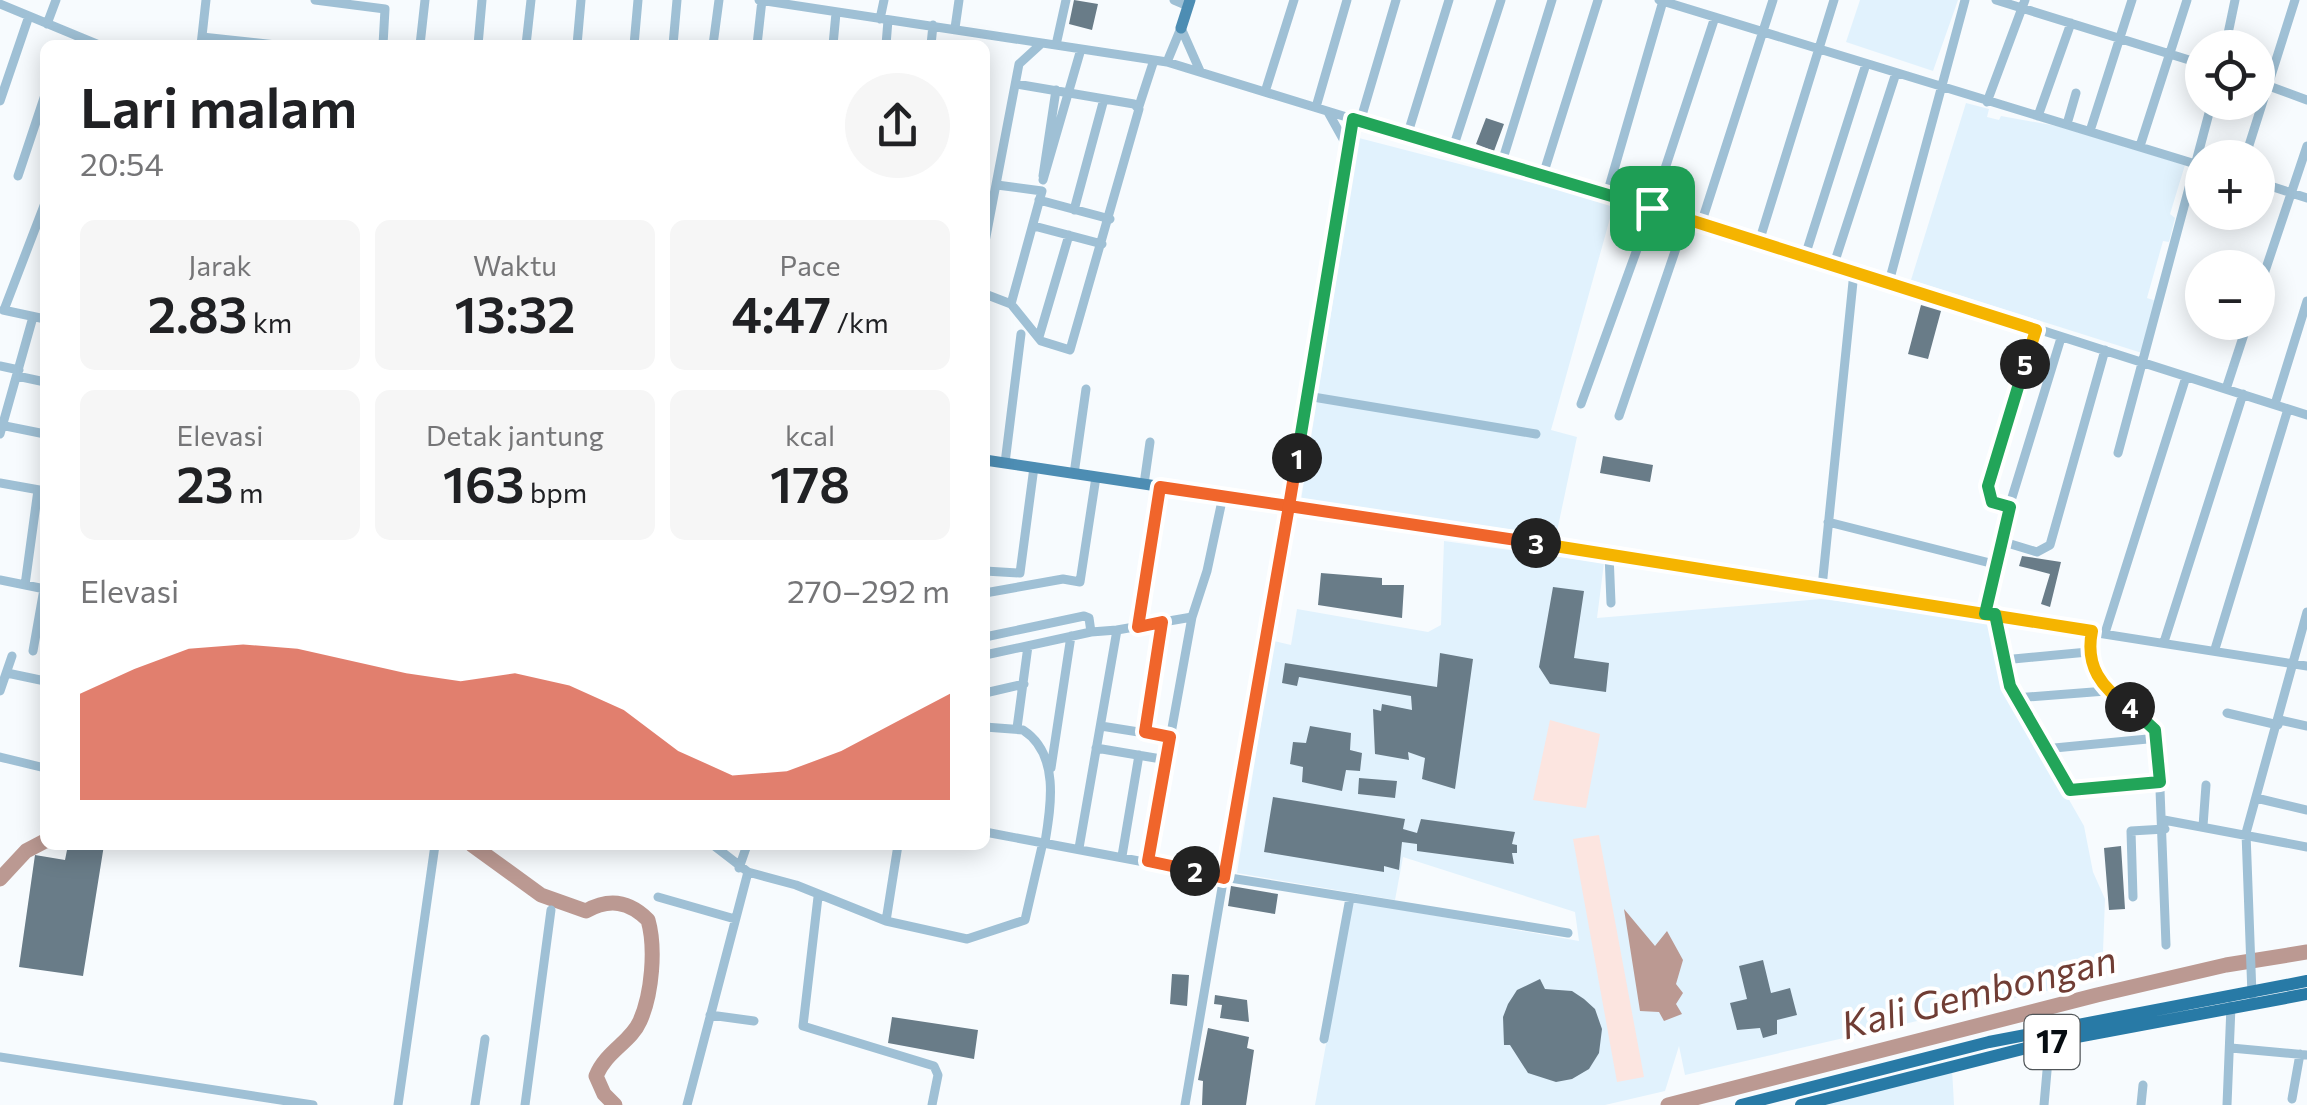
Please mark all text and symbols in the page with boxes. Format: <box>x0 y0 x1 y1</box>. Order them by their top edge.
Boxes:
map controls <box>2185 30 2275 340</box>
button: locate <box>2185 30 2275 120</box>
text: Lari malam <box>80 72 357 139</box>
button: share <box>845 73 950 178</box>
button: + <box>2185 140 2275 230</box>
text: 20:54 <box>80 143 164 183</box>
pin <box>1610 166 1695 251</box>
icon: arrive <box>1625 181 1680 236</box>
text: Jarak <box>188 248 252 282</box>
text: Waktu <box>473 248 557 282</box>
text: Pace <box>780 248 840 282</box>
button: − <box>2185 250 2275 340</box>
text: 2.83 <box>148 282 247 343</box>
text: 13:32 <box>455 282 575 343</box>
text: 4:47 <box>731 282 831 343</box>
text: km <box>247 305 292 339</box>
text: /km <box>831 305 889 339</box>
pin: 5 <box>2000 339 2050 389</box>
text: 5 <box>2017 347 2033 381</box>
text: Elevasi <box>177 418 263 452</box>
text: Detak jantung <box>426 418 604 452</box>
text: kcal <box>785 418 835 452</box>
pin: 1 <box>1272 433 1322 483</box>
text: 1 <box>1291 441 1303 475</box>
text: 23 <box>177 452 234 513</box>
text: 163 <box>443 452 524 513</box>
text: 178 <box>770 452 850 513</box>
text: m <box>234 475 263 509</box>
text: bpm <box>524 475 587 509</box>
pin: 3 <box>1511 518 1561 568</box>
text: 3 <box>1528 526 1544 560</box>
text: Elevasi <box>80 570 179 610</box>
text: 270–292 m <box>787 570 950 610</box>
pin: 4 <box>2105 682 2155 732</box>
text: 4 <box>2121 690 2139 724</box>
pin: 2 <box>1170 846 1220 896</box>
text: 2 <box>1187 854 1203 888</box>
water label: Kali Gembongan <box>1836 934 2121 1047</box>
road number: 17 <box>2024 1015 2080 1069</box>

